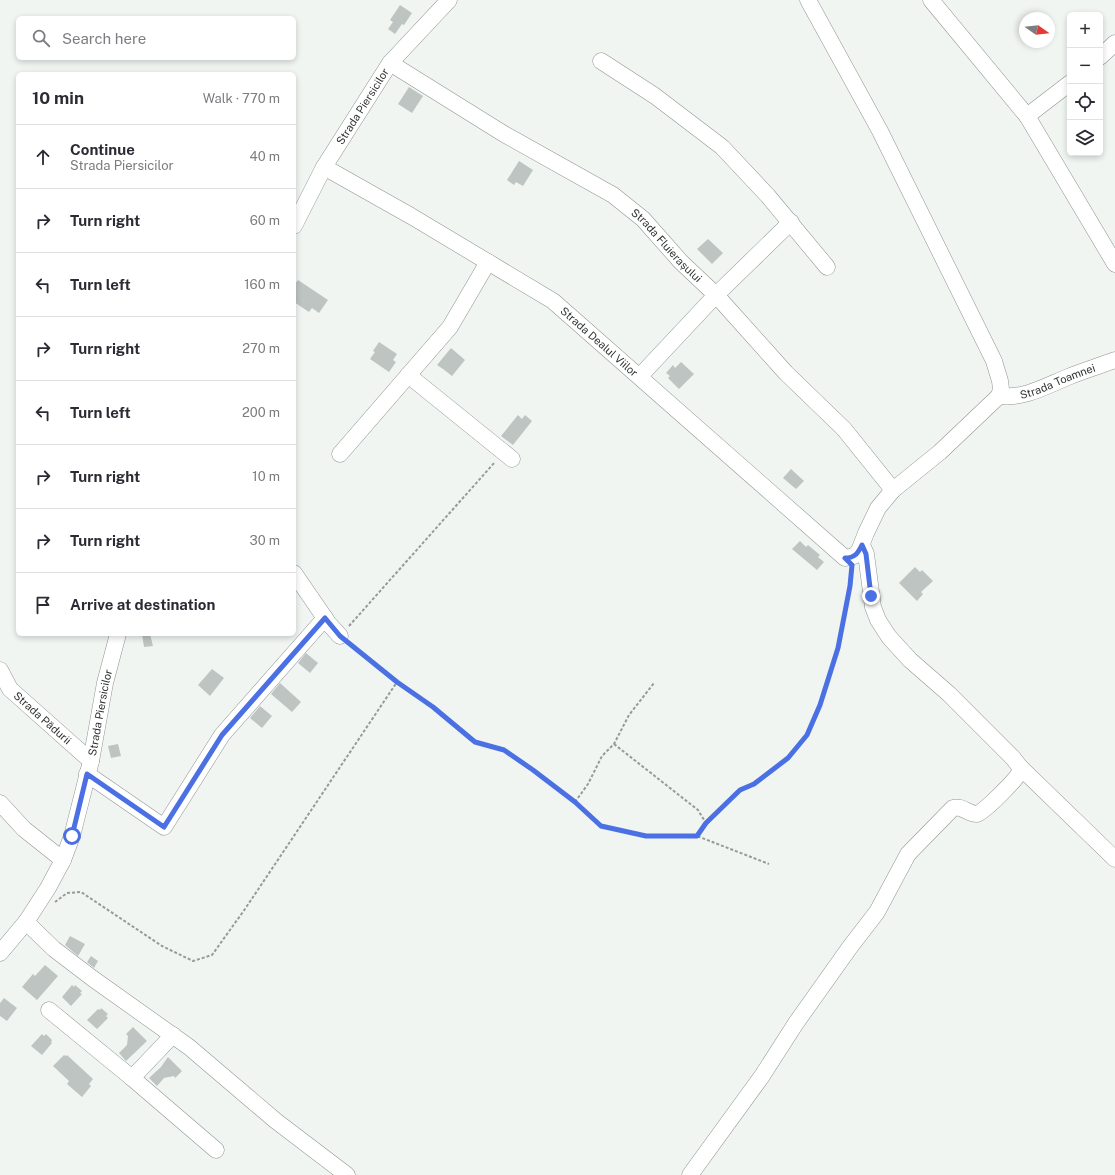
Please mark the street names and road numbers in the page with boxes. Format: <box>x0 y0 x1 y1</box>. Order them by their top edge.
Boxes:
street label: Strada Piersicilor <box>334 66 391 147</box>
street label: Strada Fluierașului <box>629 206 704 284</box>
street label: Strada Dealul Viilor <box>558 305 640 379</box>
street label: Strada Toamnei <box>1019 362 1097 401</box>
street label: Strada Piersicilor <box>86 668 114 757</box>
street label: Strada Pădurii <box>11 689 74 747</box>

